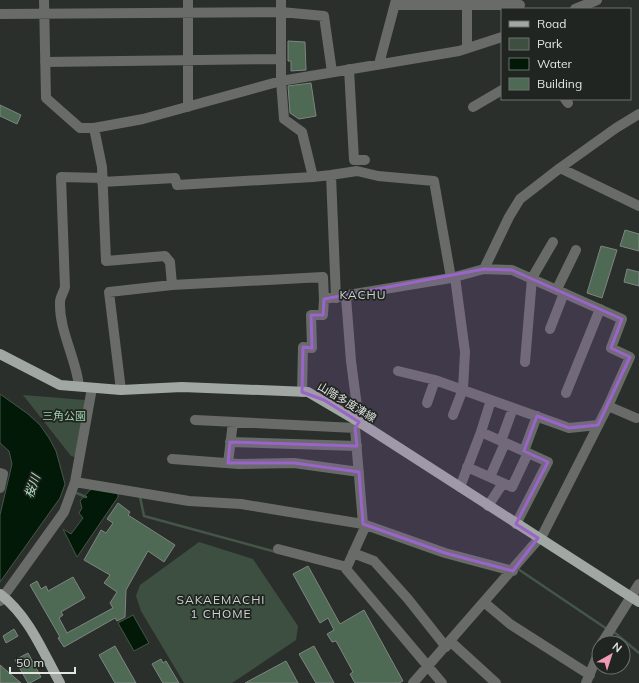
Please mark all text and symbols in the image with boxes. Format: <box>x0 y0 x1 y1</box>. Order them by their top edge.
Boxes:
legend <box>501 8 631 100</box>
text: Road <box>537 16 566 31</box>
text: Park <box>537 36 563 51</box>
text: Water <box>537 56 573 71</box>
text: Building <box>537 76 582 91</box>
district label: KACHU <box>339 287 387 302</box>
street label: 山階多度津線 <box>315 379 379 425</box>
park label: 三角公園 <box>42 409 86 423</box>
water label: 桜川 <box>21 470 44 500</box>
district label: SAKAEMACHI 1 CHOME <box>177 592 265 621</box>
north arrow <box>591 635 631 675</box>
text: N <box>610 639 625 655</box>
scale bar <box>10 649 75 675</box>
text: 50 m <box>16 655 44 670</box>

